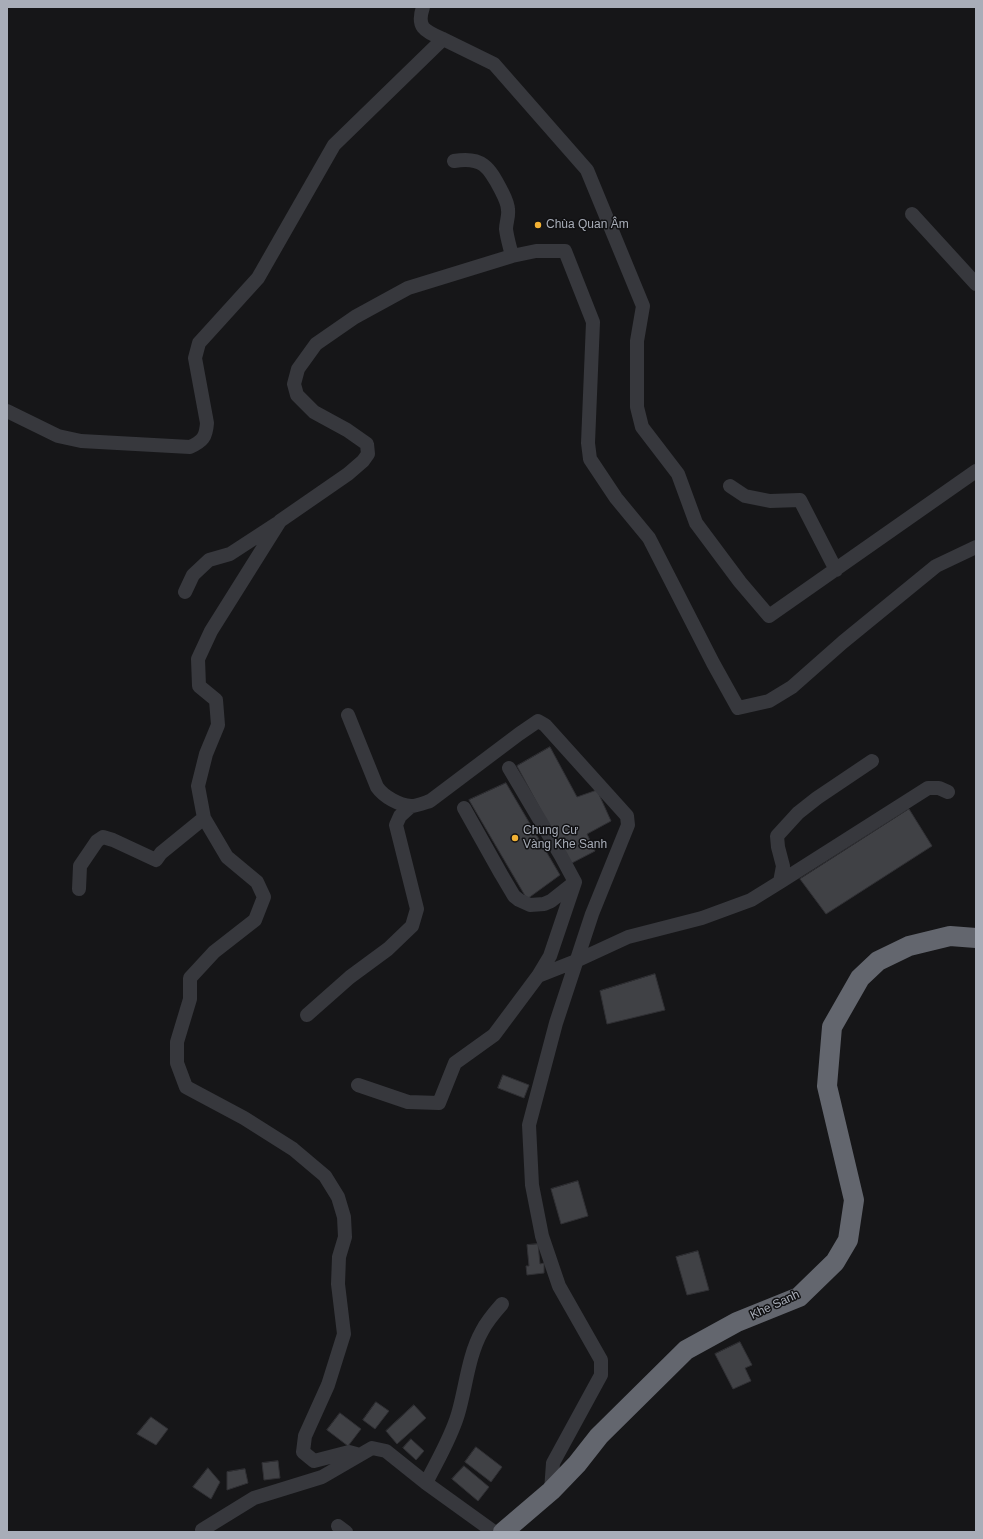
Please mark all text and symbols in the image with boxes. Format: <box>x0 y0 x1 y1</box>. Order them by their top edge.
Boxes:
place label: Chùa Quan Âm <box>546 218 629 232</box>
marker: Chùa Quan Âm <box>533 220 543 230</box>
place label: Chung Cư Vàng Khe Sanh <box>523 824 607 852</box>
marker: Chung Cư Vàng Khe Sanh <box>510 833 520 843</box>
street label: Khe Sanh <box>748 1287 802 1323</box>

